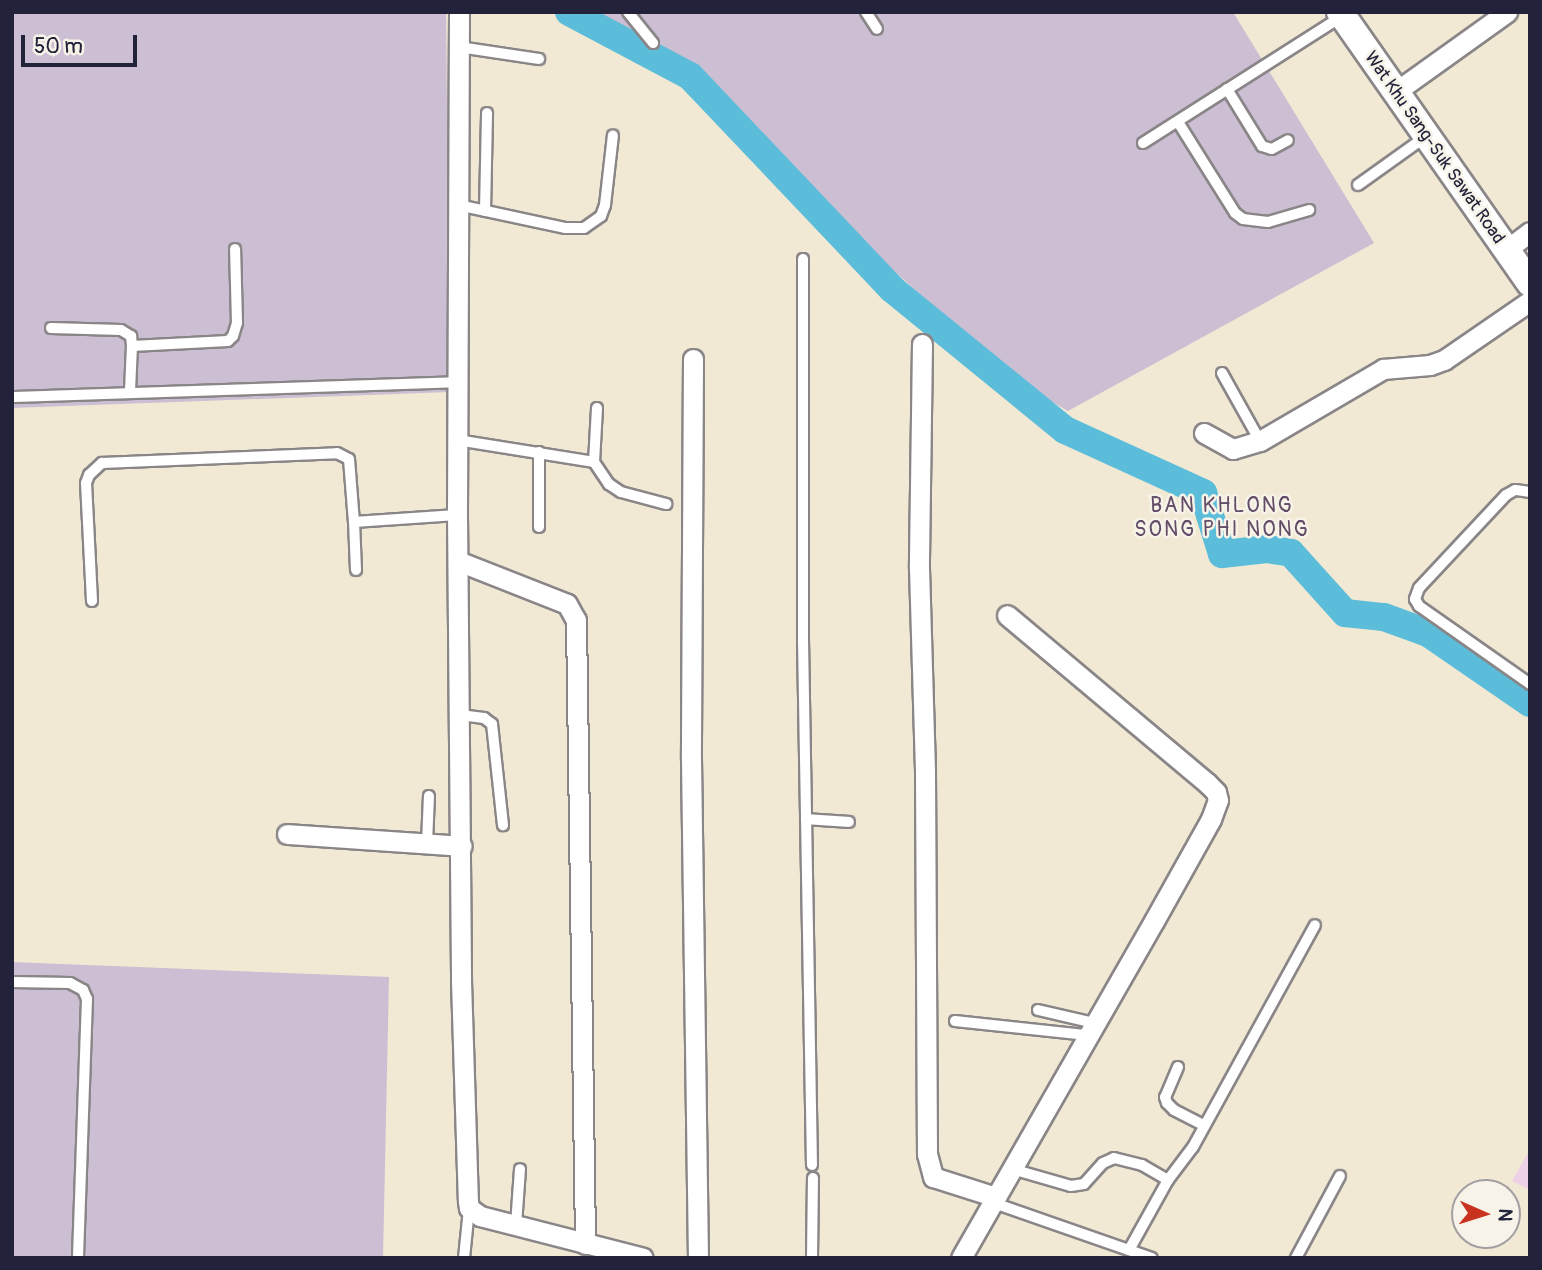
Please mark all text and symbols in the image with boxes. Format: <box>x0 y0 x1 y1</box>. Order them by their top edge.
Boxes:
scale bar <box>24 21 140 65</box>
text: 50 m <box>34 33 83 60</box>
street label: Wat Khu Sang-Suk Sawat Road <box>1359 48 1509 248</box>
district label: BAN KHLONG SONG PHI NONG <box>1136 493 1308 543</box>
north arrow <box>1451 1179 1521 1249</box>
text: N <box>1493 1208 1517 1222</box>

